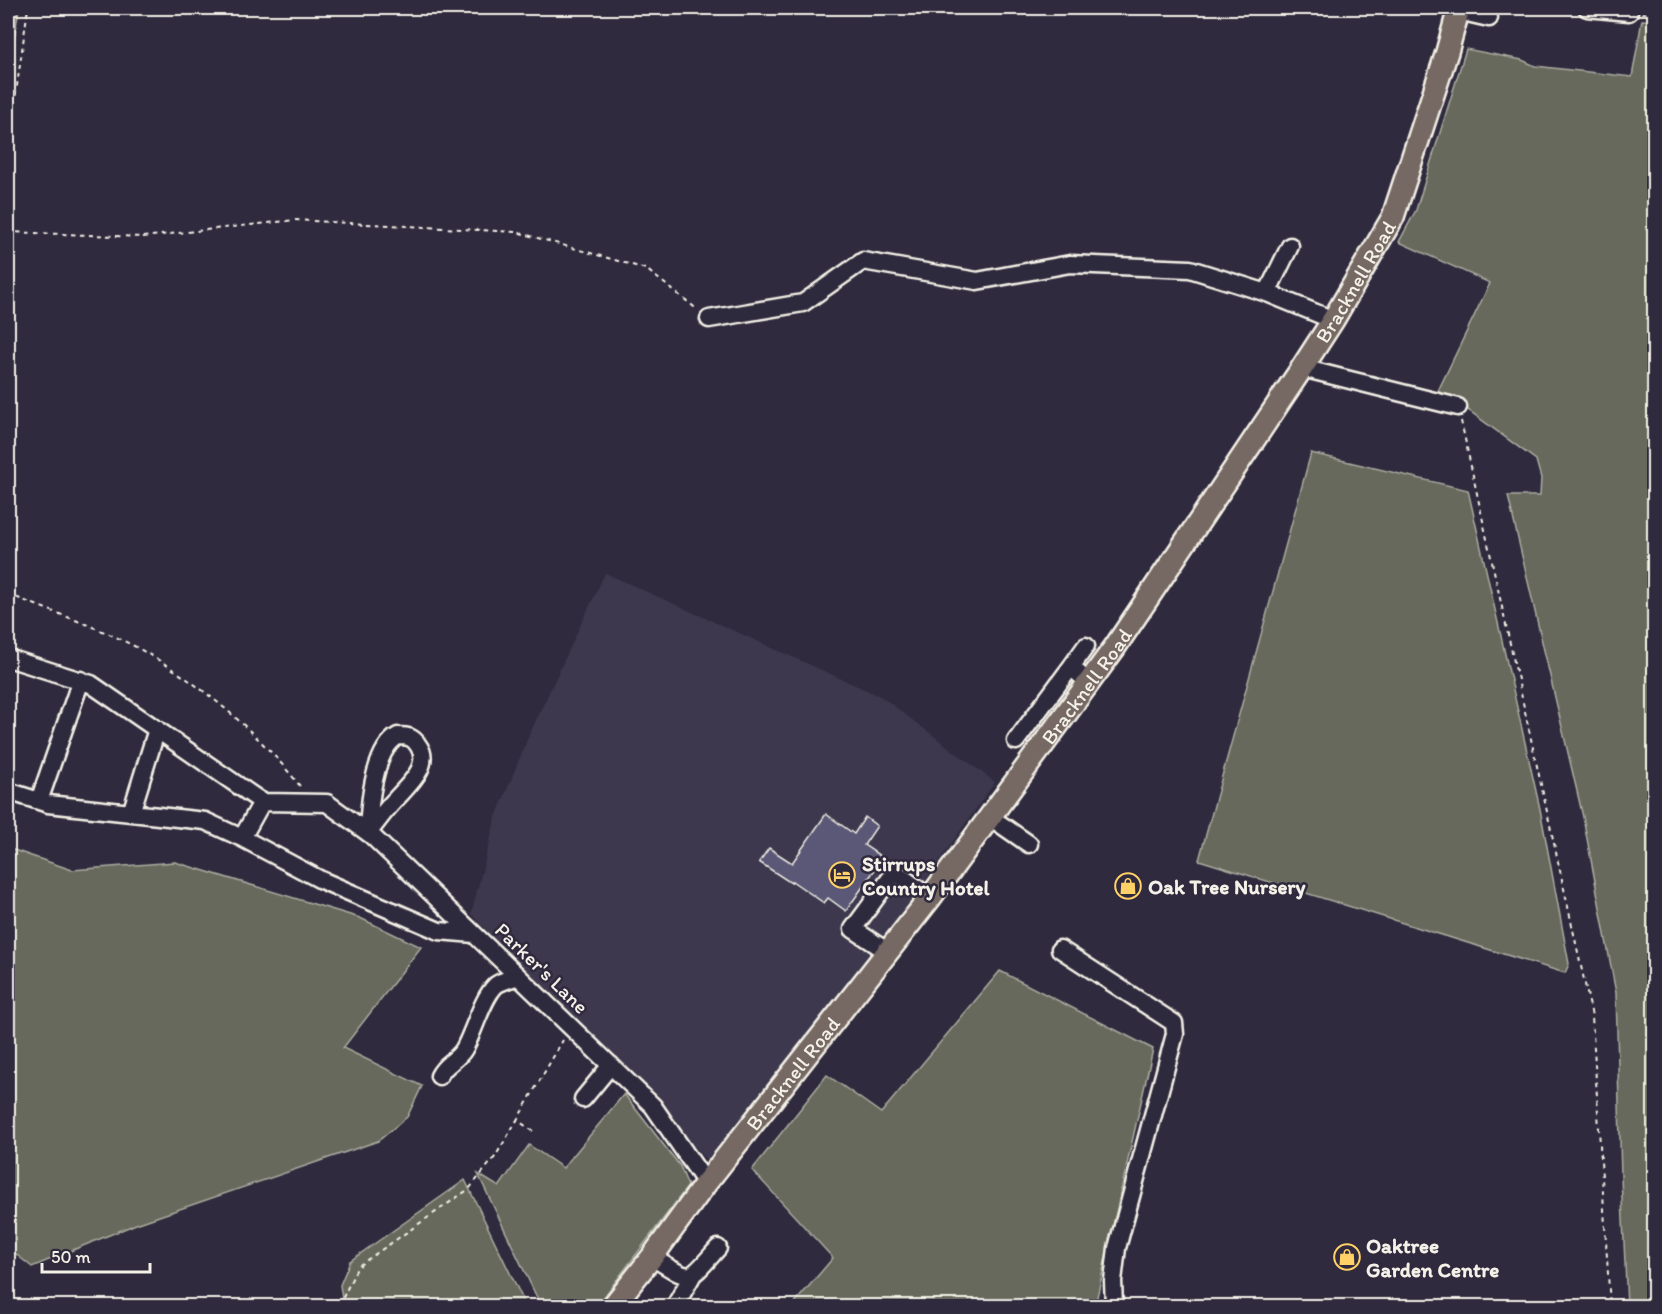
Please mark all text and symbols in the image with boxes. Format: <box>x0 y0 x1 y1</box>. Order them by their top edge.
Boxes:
street label: Bracknell Road <box>1309 215 1401 347</box>
street label: Bracknell Road <box>1035 623 1137 749</box>
place label: Stirrups Country Hotel <box>862 851 990 901</box>
hotel icon: Stirrups Country Hotel <box>827 860 857 890</box>
shop icon: Oak Tree Nursery <box>1113 871 1143 901</box>
place label: Oak Tree Nursery <box>1148 874 1306 900</box>
street label: Parker's Lane <box>490 917 594 1019</box>
street label: Bracknell Road <box>740 1011 845 1135</box>
place label: Oaktree Garden Centre <box>1366 1233 1499 1282</box>
scale bar <box>42 1236 150 1274</box>
shop icon: Oaktree Garden Centre <box>1332 1242 1362 1272</box>
text: 50 m <box>51 1246 91 1268</box>

